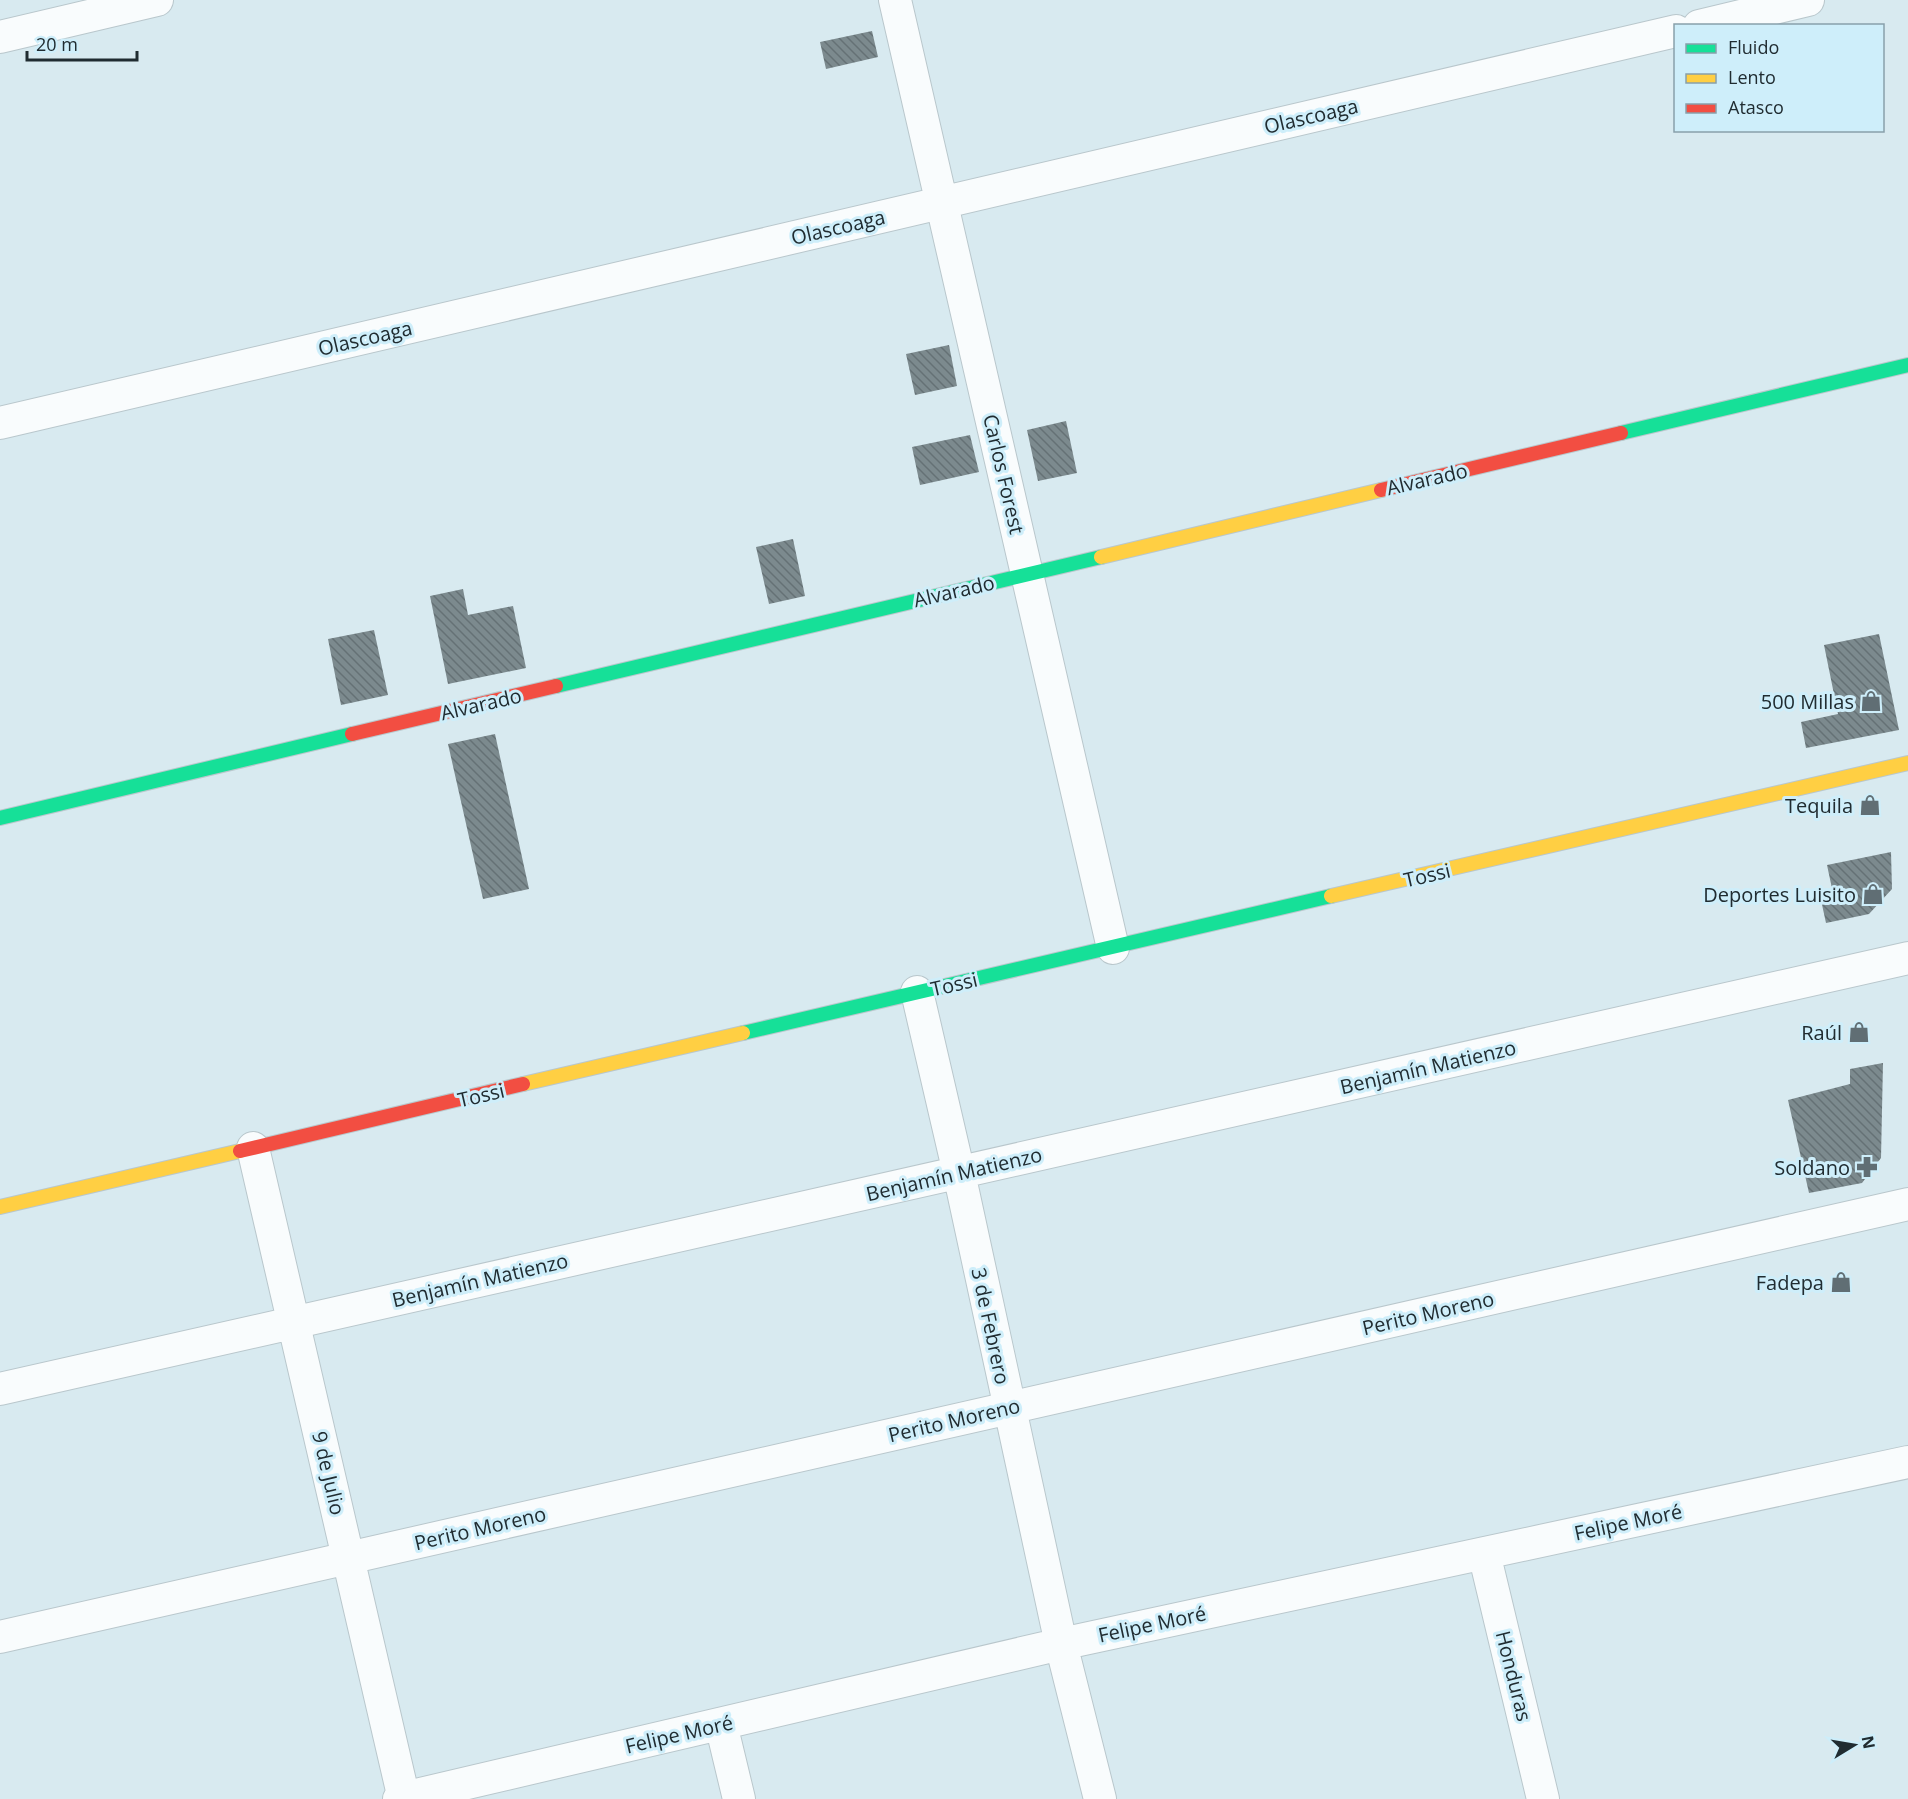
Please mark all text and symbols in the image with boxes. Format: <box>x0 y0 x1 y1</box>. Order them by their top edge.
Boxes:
scale bar <box>27 24 136 62</box>
legend <box>1674 24 1884 132</box>
text: 20 m <box>36 32 78 56</box>
text: Fluido <box>1728 35 1779 59</box>
text: Lento <box>1728 65 1776 89</box>
street label: Olascoaga <box>1261 92 1361 140</box>
text: Atasco <box>1728 95 1784 119</box>
street label: Olascoaga <box>788 203 888 251</box>
street label: Olascoaga <box>315 314 415 362</box>
street label: Carlos Forest <box>977 411 1031 537</box>
street label: Alvarado <box>1384 457 1470 501</box>
street label: Alvarado <box>911 569 997 613</box>
street label: Alvarado <box>438 682 524 726</box>
place label: 500 Millas <box>1761 688 1854 715</box>
shop icon: 500 Millas <box>1859 689 1883 713</box>
place label: Tequila <box>1785 792 1853 819</box>
shop icon: Tequila <box>1858 793 1882 817</box>
street label: Tossi <box>1401 857 1453 893</box>
place label: Deportes Luisito <box>1703 881 1856 908</box>
shop icon: Deportes Luisito <box>1861 882 1885 906</box>
street label: Tossi <box>928 966 980 1002</box>
place label: Raúl <box>1801 1019 1842 1046</box>
shop icon: Raúl <box>1847 1020 1871 1044</box>
street label: Benjamín Matienzo <box>1337 1034 1519 1100</box>
street label: Tossi <box>455 1077 507 1113</box>
street label: Benjamín Matienzo <box>863 1141 1045 1207</box>
place label: Soldano <box>1774 1154 1850 1181</box>
pharmacy icon: Soldano <box>1855 1155 1879 1179</box>
street label: Benjamín Matienzo <box>389 1247 571 1313</box>
street label: 3 de Febrero <box>965 1265 1017 1387</box>
place label: Fadepa <box>1756 1269 1824 1296</box>
shop icon: Fadepa <box>1829 1270 1853 1294</box>
street label: Perito Moreno <box>1359 1285 1497 1341</box>
street label: Perito Moreno <box>885 1392 1023 1448</box>
street label: 9 de Julio <box>306 1429 352 1517</box>
street label: Felipe Moré <box>1572 1497 1684 1547</box>
street label: Perito Moreno <box>411 1500 549 1556</box>
street label: Felipe Moré <box>1096 1599 1208 1649</box>
street label: Honduras <box>1490 1628 1538 1724</box>
street label: Felipe Moré <box>622 1709 736 1759</box>
north arrow <box>1824 1715 1884 1775</box>
text: N <box>1857 1734 1881 1751</box>

